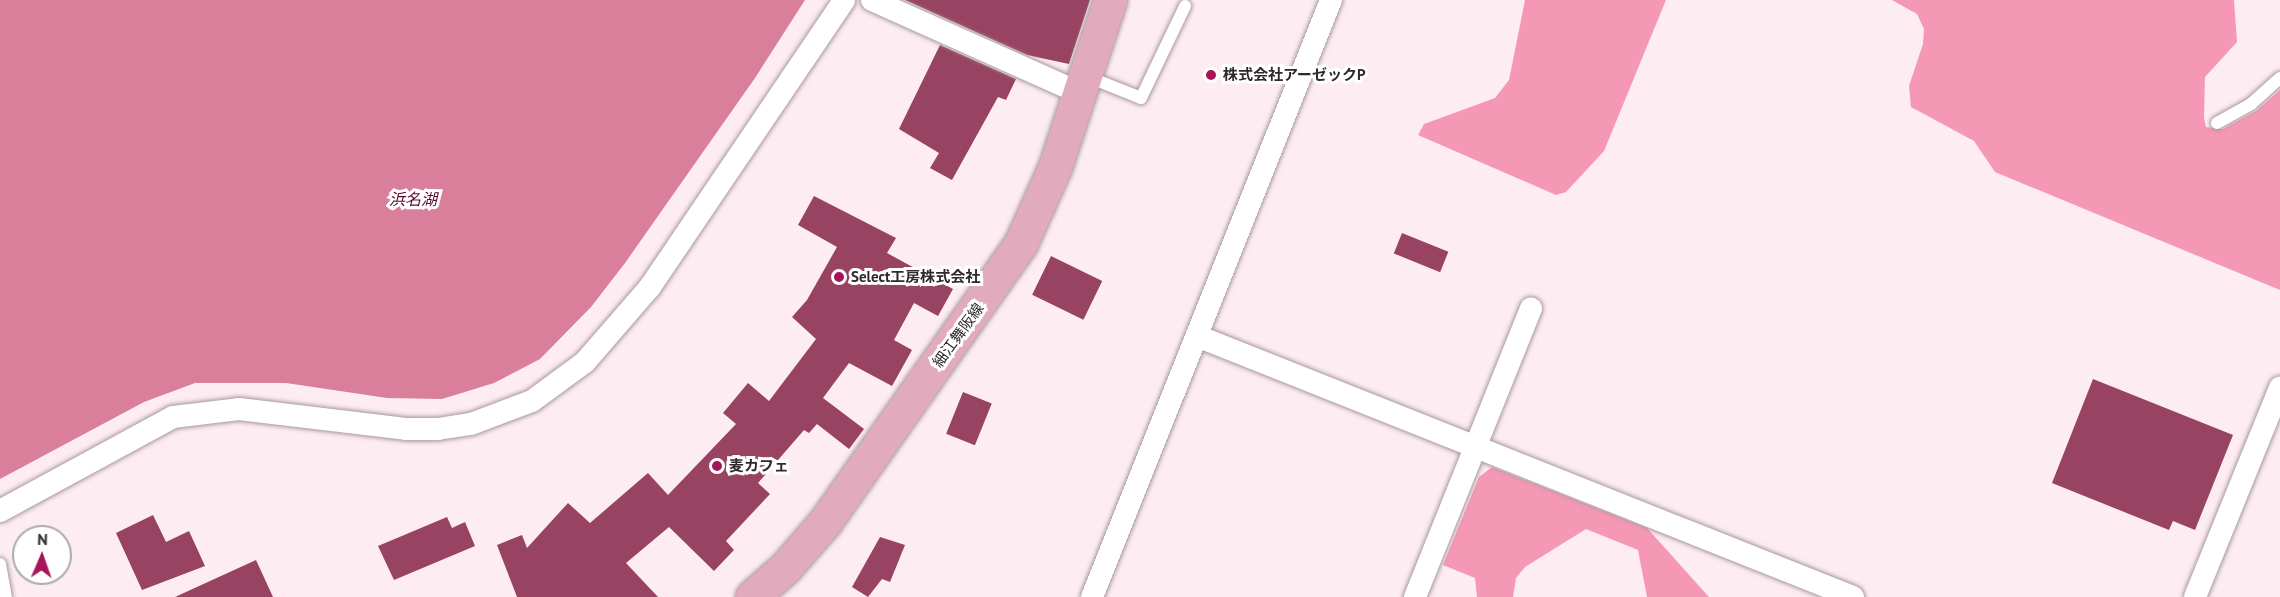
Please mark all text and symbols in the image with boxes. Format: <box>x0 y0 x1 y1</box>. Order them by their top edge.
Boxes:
place label: 株式会社アーゼックP <box>1223 66 1366 84</box>
marker: 株式会社アーゼックP <box>1204 68 1218 82</box>
water label: 浜名湖 <box>389 189 437 209</box>
place label: Select工房株式会社 <box>851 268 980 286</box>
marker: Select工房株式会社 <box>832 270 846 284</box>
street label: 細江舞阪線 <box>929 299 987 371</box>
place label: 麦カフェ <box>729 457 789 475</box>
marker: 麦カフェ <box>710 459 724 473</box>
north arrow <box>12 525 72 585</box>
text: N <box>37 529 48 549</box>

